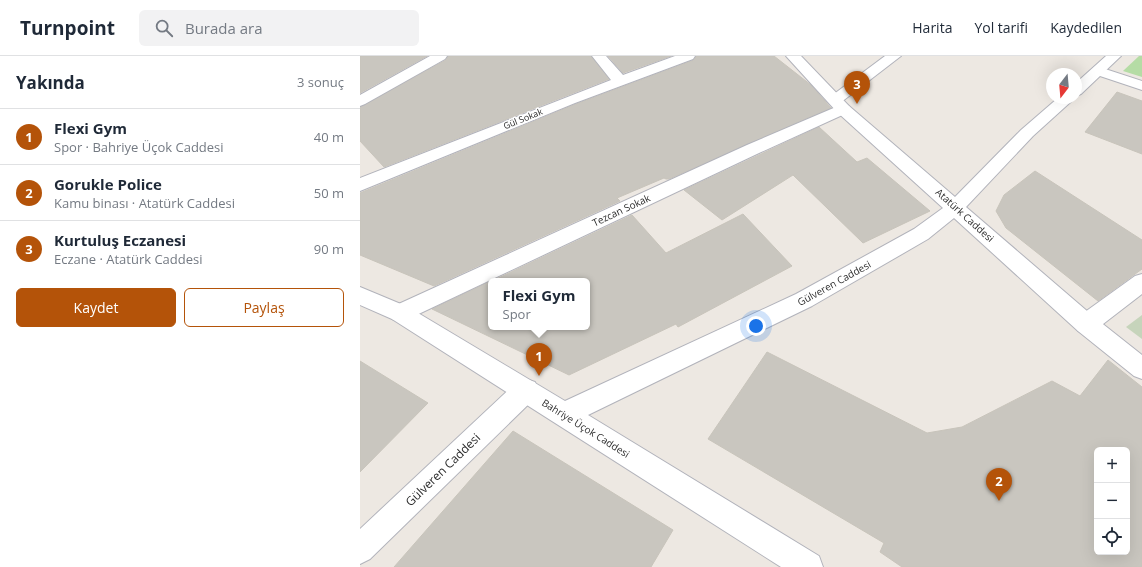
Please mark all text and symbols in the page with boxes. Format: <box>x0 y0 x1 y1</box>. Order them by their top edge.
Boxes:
search box <box>139 10 419 46</box>
text: Turnpoint <box>20 15 115 41</box>
icon: search <box>153 17 175 39</box>
text: Burada ara <box>185 18 263 38</box>
text: Harita <box>912 18 952 37</box>
text: Yol tarifi <box>974 18 1028 37</box>
text: Kaydedilen <box>1050 18 1122 37</box>
north arrow <box>1046 68 1082 104</box>
text: Yakında <box>16 71 85 94</box>
pin: 3 <box>844 71 870 104</box>
text: 3 sonuç <box>297 73 344 91</box>
street label: Gül Sokak <box>501 105 545 132</box>
text: Flexi Gym <box>54 118 127 138</box>
text: 1 <box>25 128 33 146</box>
text: 40 m <box>314 128 344 146</box>
text: Spor · Bahriye Üçok Caddesi <box>54 138 224 156</box>
text: Gorukle Police <box>54 174 162 194</box>
text: 2 <box>25 184 33 202</box>
text: 50 m <box>314 184 344 202</box>
street label: Atatürk Caddesi <box>933 185 997 245</box>
street label: Tezcan Sokak <box>590 190 653 230</box>
text: Kamu binası · Atatürk Caddesi <box>54 194 235 212</box>
text: Kurtuluş Eczanesi <box>54 230 186 250</box>
text: 3 <box>25 240 33 258</box>
text: 90 m <box>314 240 344 258</box>
text: Eczane · Atatürk Caddesi <box>54 250 203 268</box>
street label: Gülveren Caddesi <box>795 257 873 309</box>
popup <box>488 278 590 330</box>
text: Flexi Gym <box>503 285 575 305</box>
button: Kaydet <box>16 288 176 327</box>
button: Paylaş <box>184 288 344 327</box>
text: Spor <box>503 305 531 323</box>
your location <box>746 316 766 336</box>
pin: 1 <box>526 343 552 376</box>
street label: Bahriye Üçok Caddesi <box>539 395 633 461</box>
street label: Gülveren Caddesi <box>401 429 484 510</box>
map controls <box>1094 447 1130 555</box>
button: + <box>1094 447 1130 483</box>
pin: 2 <box>986 468 1012 501</box>
button: − <box>1094 483 1130 519</box>
button: locate <box>1094 519 1130 555</box>

